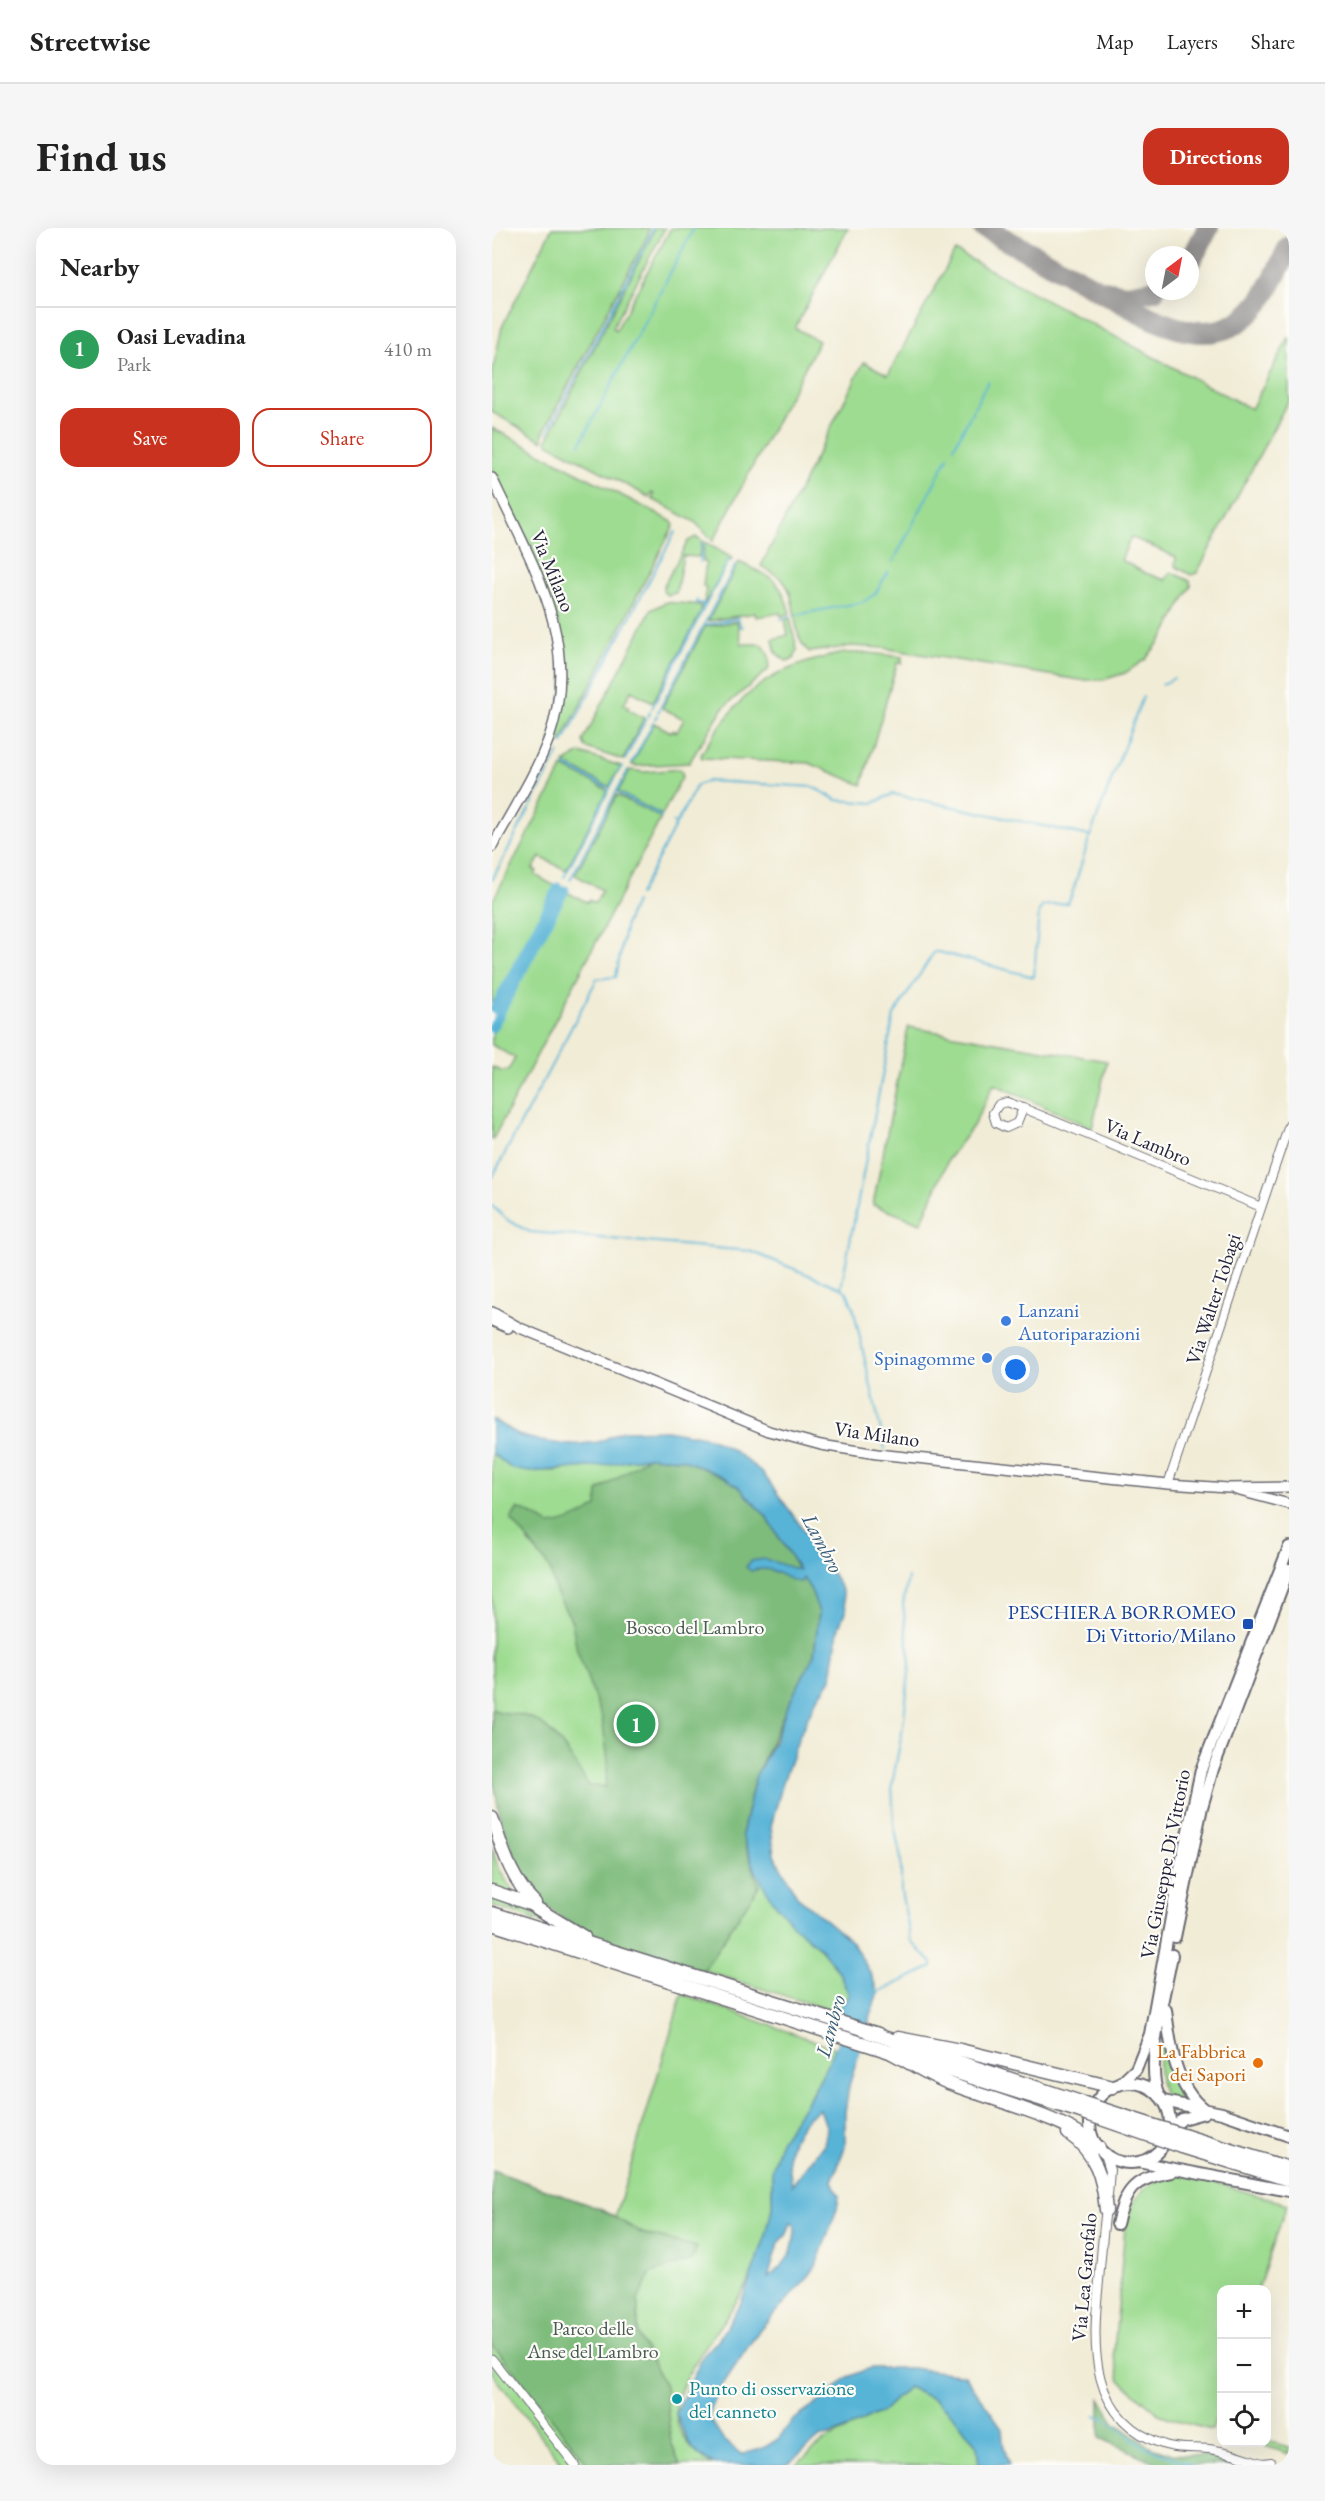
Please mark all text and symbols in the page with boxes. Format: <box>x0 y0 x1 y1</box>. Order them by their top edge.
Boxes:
text: Streetwise <box>30 23 150 59</box>
text: Map <box>1096 28 1134 55</box>
text: Layers <box>1167 28 1218 55</box>
text: Share <box>1251 28 1295 55</box>
button: Directions <box>1143 128 1289 185</box>
text: Find us <box>36 129 167 184</box>
north arrow <box>1145 246 1199 300</box>
text: Nearby <box>60 250 140 284</box>
text: Oasi Levadina <box>117 322 246 351</box>
text: 1 <box>74 336 85 362</box>
text: 410 m <box>384 336 432 362</box>
text: Park <box>117 351 151 377</box>
button: Save <box>60 408 240 467</box>
button: Share <box>252 408 432 467</box>
street label: Via Milano <box>525 526 581 616</box>
street label: Via Lambro <box>1101 1112 1196 1172</box>
street label: Via Walter Tobagi <box>1180 1230 1246 1368</box>
place label: Lanzani Autoriparazioni <box>1017 1297 1140 1346</box>
marker: Lanzani Autoriparazioni <box>999 1314 1013 1328</box>
place label: Spinagomme <box>874 1345 975 1371</box>
marker: Spinagomme <box>980 1351 994 1365</box>
your location <box>1001 1355 1030 1384</box>
street label: Via Milano <box>833 1415 922 1453</box>
water label: Lambro <box>796 1508 850 1577</box>
place label: PESCHIERA BORROMEO Di Vittorio/Milano <box>1008 1599 1236 1648</box>
park label: Bosco del Lambro <box>626 1614 764 1640</box>
marker: PESCHIERA BORROMEO Di Vittorio/Milano <box>1241 1617 1255 1631</box>
pin: 1 <box>616 1702 656 1746</box>
street label: Via Giuseppe Di Vittorio <box>1134 1767 1196 1961</box>
water label: Lambro <box>808 1992 851 2061</box>
place label: La Fabbrica dei Sapori <box>1157 2038 1246 2087</box>
marker: La Fabbrica dei Sapori <box>1251 2056 1265 2070</box>
street label: Via Lea Garofalo <box>1065 2211 1103 2342</box>
map controls <box>1217 2285 1271 2447</box>
button: + <box>1217 2285 1271 2339</box>
park label: Parco delle Anse del Lambro <box>526 2315 659 2364</box>
button: − <box>1217 2339 1271 2393</box>
place label: Punto di osservazione del canneto <box>689 2375 855 2424</box>
marker: Punto di osservazione del canneto <box>670 2392 684 2406</box>
button: locate <box>1217 2393 1271 2447</box>

